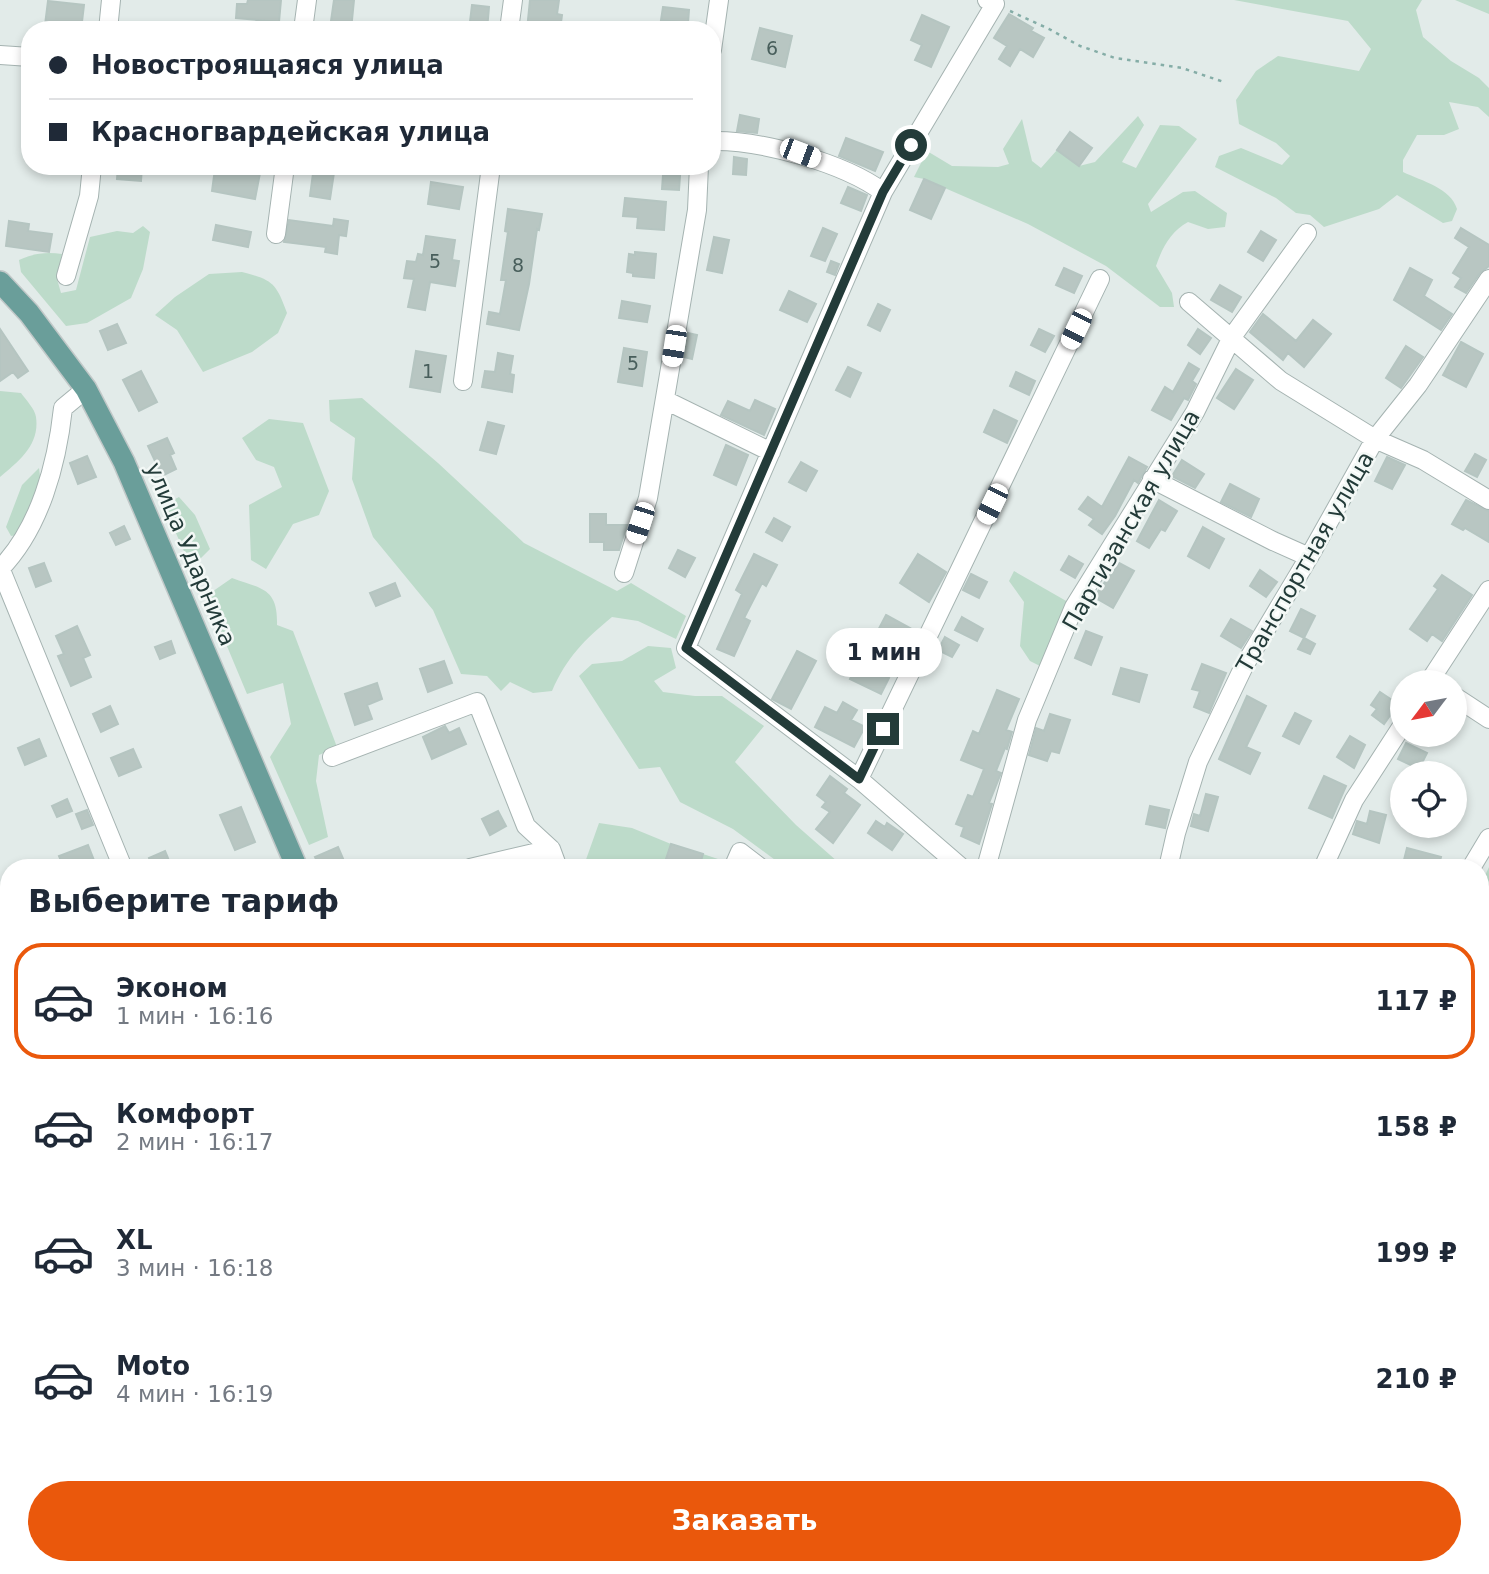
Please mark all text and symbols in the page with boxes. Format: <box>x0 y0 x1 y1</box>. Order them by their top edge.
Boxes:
house number: 6 <box>766 37 778 59</box>
text: Новостроящаяся улица <box>91 50 444 80</box>
text: Красногвардейская улица <box>91 117 490 147</box>
route start <box>895 129 927 161</box>
car <box>777 136 824 170</box>
house number: 5 <box>429 250 441 272</box>
house number: 8 <box>512 254 524 276</box>
car <box>1058 306 1095 352</box>
car <box>661 324 688 368</box>
house number: 5 <box>627 352 639 374</box>
house number: 1 <box>422 360 434 382</box>
street label: Партизанская улица <box>1057 405 1205 635</box>
street label: Транспортная улица <box>1231 447 1379 678</box>
street label: улица Ударника <box>141 458 241 650</box>
car <box>974 481 1011 527</box>
car <box>624 500 657 546</box>
callout: 1 мин <box>825 628 941 676</box>
text: 1 мин <box>847 639 921 665</box>
north arrow <box>1390 670 1466 747</box>
map controls <box>1390 670 1467 838</box>
route end <box>867 713 899 745</box>
button: locate <box>1390 761 1467 838</box>
text: Выберите тариф <box>28 882 339 920</box>
icon: car <box>32 970 95 1033</box>
text: Эконом <box>116 973 228 1003</box>
text: 117 ₽ <box>1376 986 1457 1016</box>
text: 1 мин · 16:16 <box>116 1003 274 1029</box>
icon: car <box>32 1096 95 1159</box>
text: Комфорт <box>116 1099 254 1129</box>
text: 158 ₽ <box>1376 1112 1457 1142</box>
text: 2 мин · 16:17 <box>116 1129 274 1155</box>
icon: car <box>32 1222 95 1285</box>
text: XL <box>116 1225 153 1255</box>
text: 199 ₽ <box>1376 1238 1457 1268</box>
text: 3 мин · 16:18 <box>116 1255 274 1281</box>
icon: car <box>32 1348 95 1411</box>
text: Moto <box>116 1351 190 1381</box>
text: 210 ₽ <box>1376 1364 1457 1394</box>
text: 4 мин · 16:19 <box>116 1381 274 1407</box>
button: Заказать <box>28 1481 1461 1561</box>

